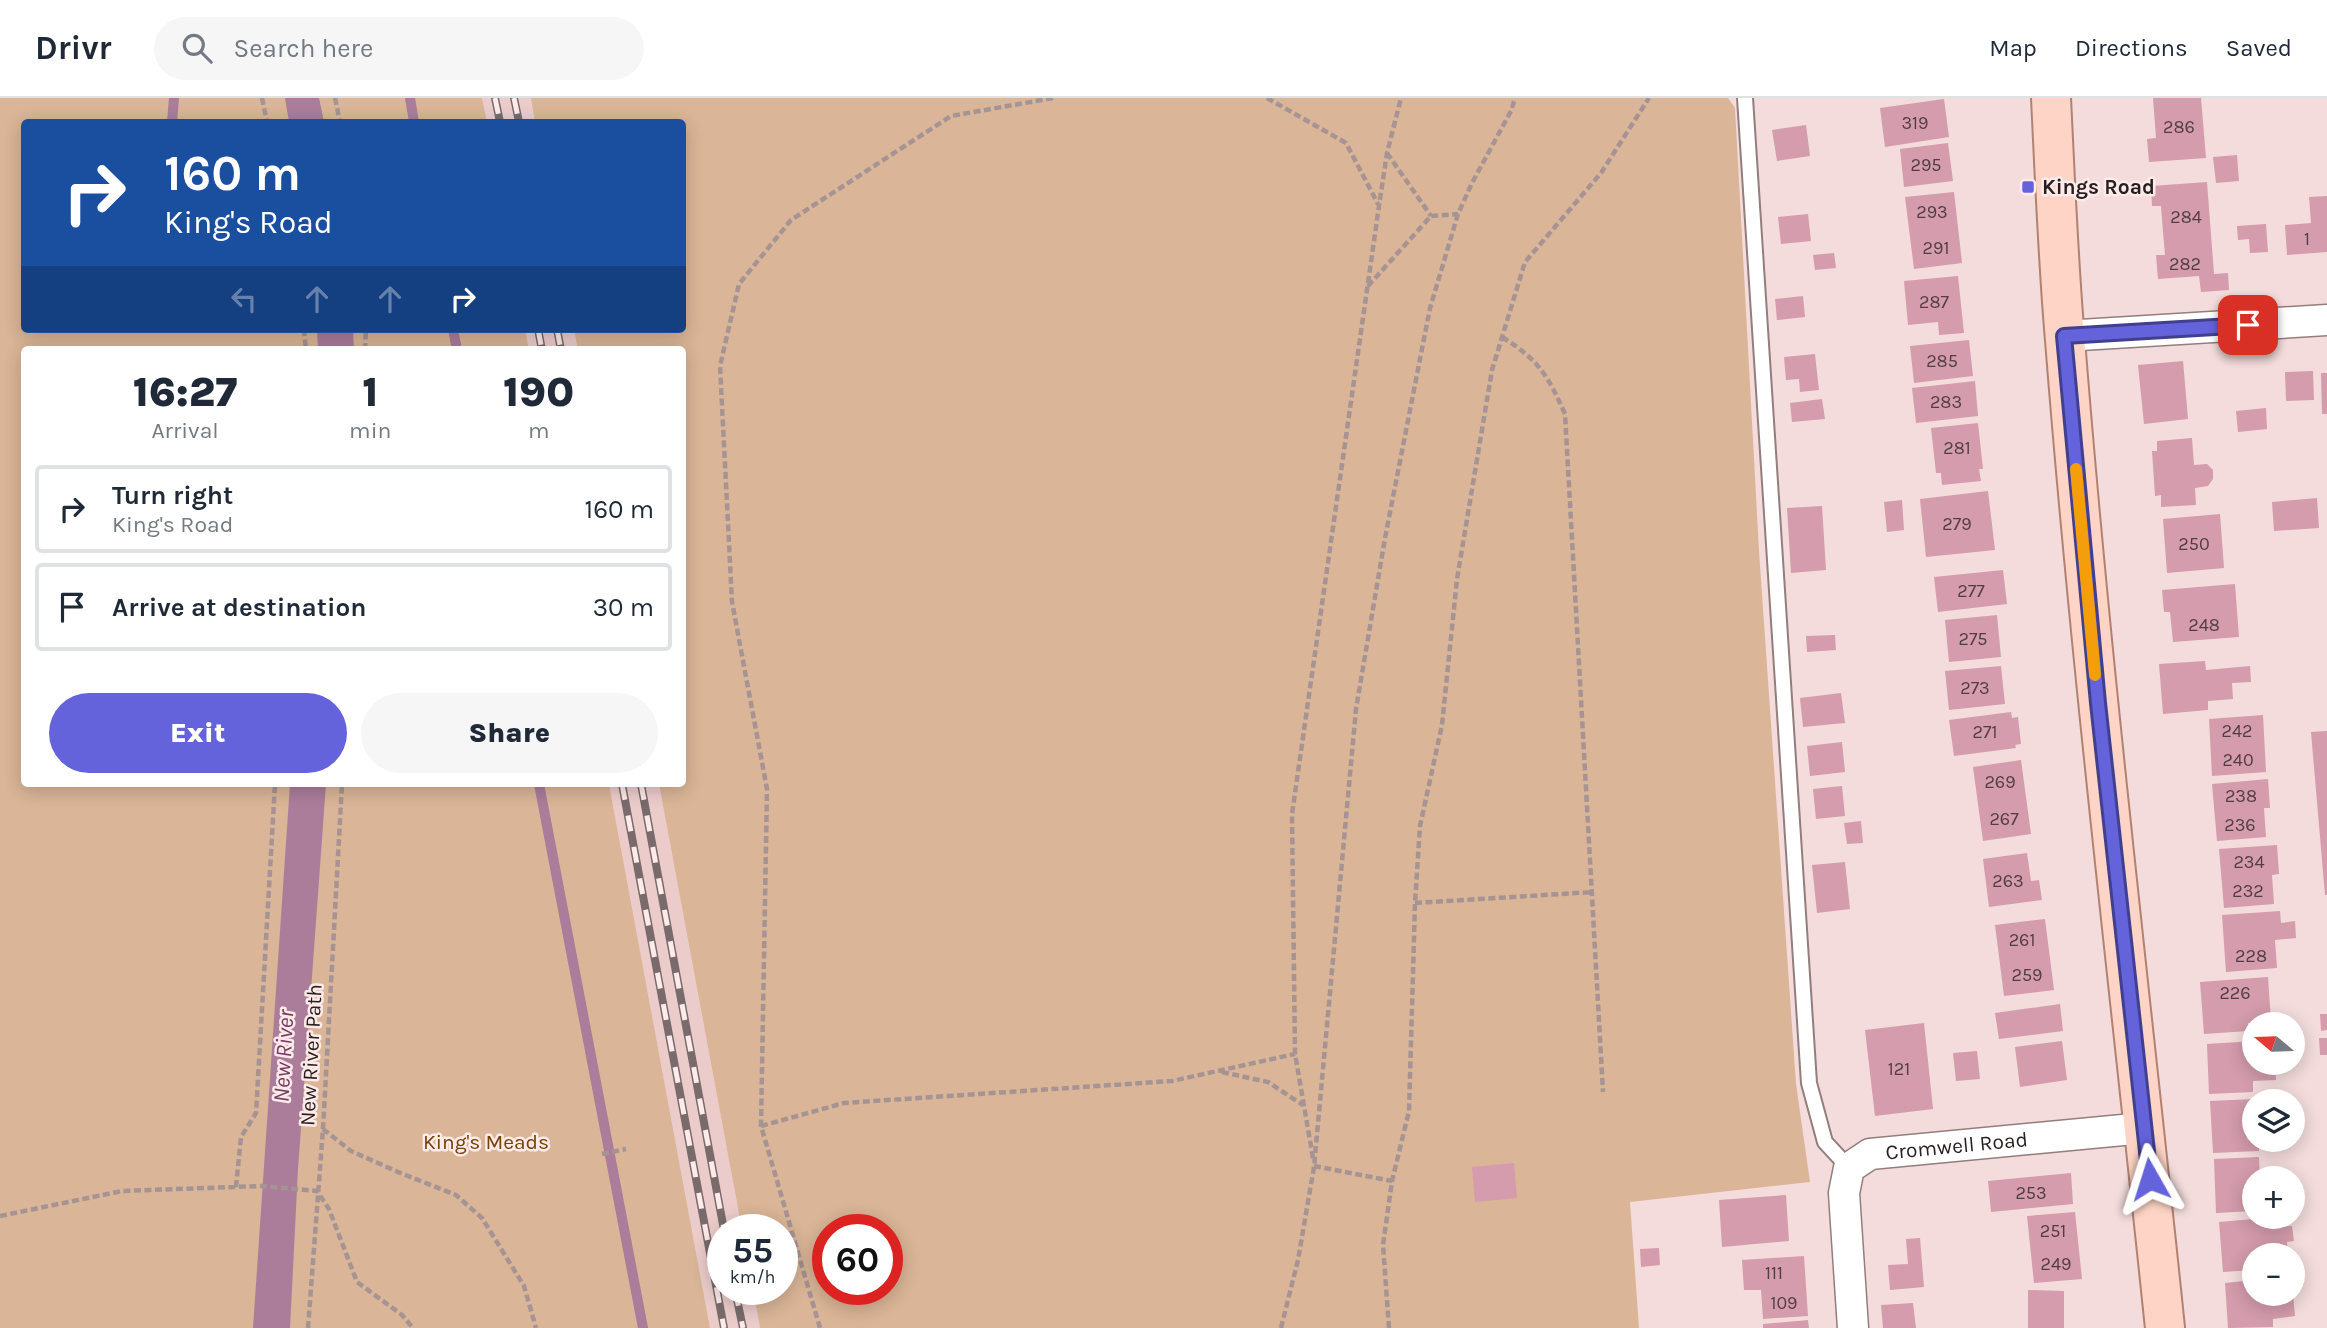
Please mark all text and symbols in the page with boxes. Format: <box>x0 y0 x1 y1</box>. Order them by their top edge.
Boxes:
search box <box>154 17 644 80</box>
text: Drivr <box>35 29 112 67</box>
icon: search <box>178 29 216 67</box>
text: Search here <box>234 33 373 64</box>
text: Map <box>1989 34 2037 62</box>
text: Directions <box>2075 34 2188 62</box>
text: Saved <box>2226 34 2292 62</box>
house number: 319 <box>1901 112 1929 134</box>
house number: 286 <box>2163 116 2195 138</box>
text: 160 m <box>164 145 301 202</box>
icon: right <box>49 147 140 238</box>
house number: 295 <box>1910 154 1942 176</box>
place label: Kings Road <box>2042 175 2155 199</box>
marker: Kings Road <box>2020 179 2036 195</box>
house number: 293 <box>1916 201 1948 223</box>
text: King's Road <box>164 204 333 241</box>
house number: 284 <box>2170 206 2202 228</box>
house number: 1 <box>2304 228 2310 250</box>
house number: 291 <box>1923 237 1949 259</box>
house number: 282 <box>2169 253 2201 275</box>
icon: left <box>225 280 263 318</box>
icon: ahead <box>298 280 336 318</box>
icon: ahead <box>371 280 409 318</box>
icon: right <box>444 280 482 318</box>
house number: 287 <box>1919 291 1950 313</box>
pin <box>2218 295 2278 355</box>
icon: arrive <box>2229 306 2267 344</box>
house number: 285 <box>1926 350 1958 372</box>
text: 16:27 <box>133 367 237 417</box>
text: 1 <box>362 367 378 417</box>
text: 190 <box>503 367 574 417</box>
house number: 283 <box>1930 391 1962 413</box>
text: Arrival <box>151 417 219 444</box>
text: min <box>349 417 391 444</box>
text: m <box>528 417 549 444</box>
house number: 281 <box>1943 437 1971 459</box>
text: Turn right <box>112 480 233 511</box>
icon: right <box>53 490 91 528</box>
text: 160 m <box>585 494 654 525</box>
text: King's Road <box>112 511 233 538</box>
house number: 279 <box>1942 513 1972 535</box>
house number: 250 <box>2178 533 2210 555</box>
house number: 277 <box>1957 580 1985 602</box>
icon: arrive <box>53 588 91 626</box>
text: Arrive at destination <box>112 592 366 623</box>
text: 30 m <box>593 592 654 623</box>
house number: 248 <box>2188 614 2220 636</box>
house number: 275 <box>1958 628 1988 650</box>
house number: 273 <box>1960 677 1990 699</box>
button: Exit <box>49 693 347 773</box>
button: Share <box>361 693 658 773</box>
house number: 242 <box>2222 720 2252 742</box>
house number: 271 <box>1973 721 1997 743</box>
house number: 240 <box>2222 749 2254 771</box>
house number: 269 <box>1984 771 2016 793</box>
house number: 238 <box>2225 785 2257 807</box>
house number: 267 <box>1989 808 2019 830</box>
house number: 236 <box>2224 814 2256 836</box>
house number: 234 <box>2233 851 2265 873</box>
house number: 263 <box>1992 870 2024 892</box>
house number: 232 <box>2232 880 2264 902</box>
house number: 261 <box>2009 929 2035 951</box>
house number: 228 <box>2235 945 2267 967</box>
house number: 259 <box>2011 964 2043 986</box>
house number: 226 <box>2219 982 2251 1004</box>
street label: New River Path <box>295 983 327 1127</box>
water label: New River <box>268 1008 299 1103</box>
north arrow <box>2242 1012 2305 1074</box>
map controls <box>2242 1012 2305 1306</box>
house number: 121 <box>1888 1058 1910 1080</box>
button: layers <box>2242 1089 2305 1152</box>
street label: Cromwell Road <box>1884 1127 2029 1164</box>
park label: King's Meads <box>423 1130 549 1154</box>
position arrow <box>2113 1142 2187 1216</box>
button: + <box>2242 1166 2305 1229</box>
house number: 253 <box>2015 1182 2047 1204</box>
speed limit sign: 60 <box>812 1214 903 1305</box>
house number: 251 <box>2040 1220 2066 1242</box>
text: 55 <box>732 1230 773 1271</box>
button: − <box>2242 1243 2305 1306</box>
house number: 249 <box>2041 1253 2071 1275</box>
house number: 111 <box>1765 1262 1783 1284</box>
text: km/h <box>730 1266 775 1288</box>
house number: 109 <box>1770 1292 1798 1314</box>

